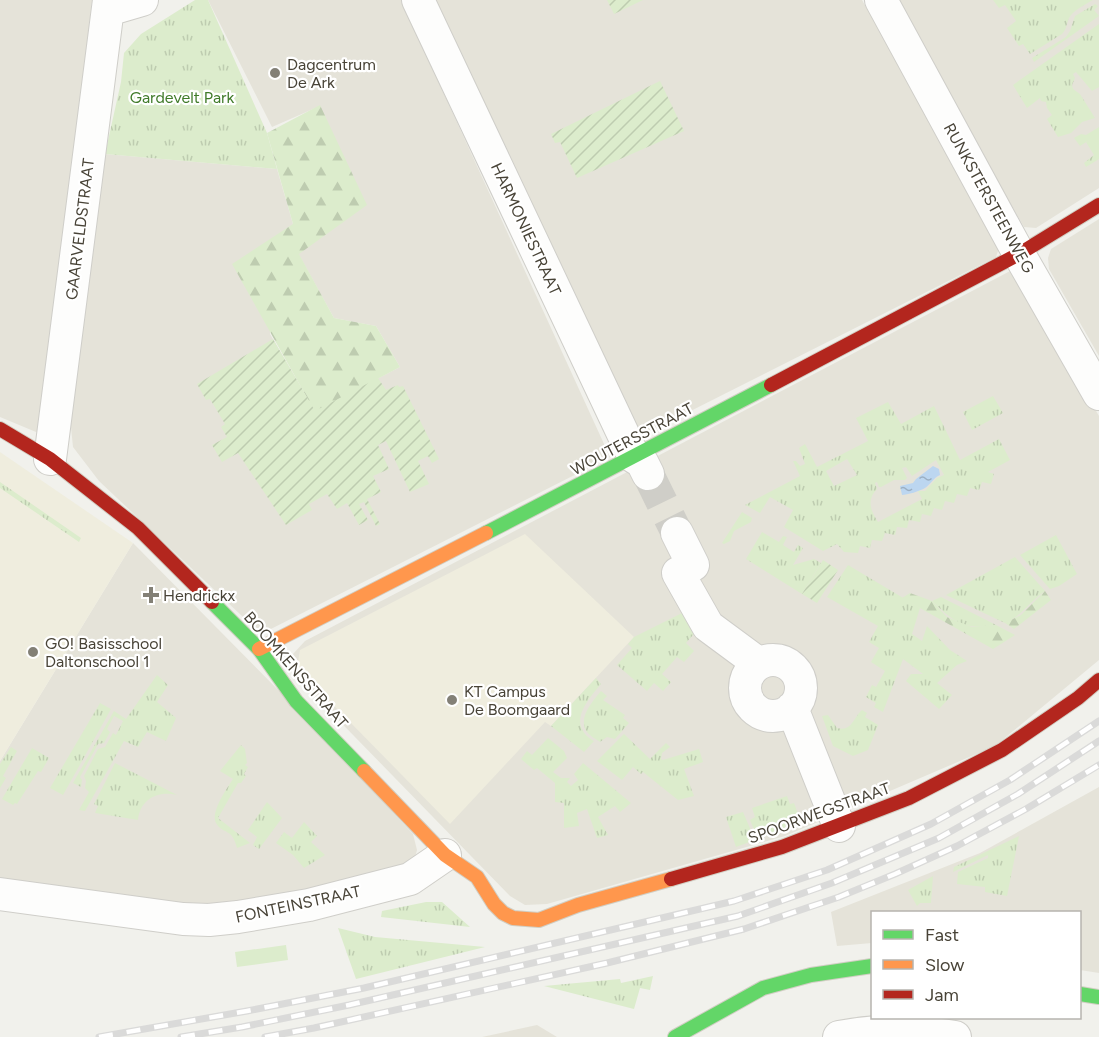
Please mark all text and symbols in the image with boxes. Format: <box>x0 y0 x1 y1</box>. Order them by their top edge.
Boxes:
place label: Dagcentrum De Ark <box>287 55 376 92</box>
marker: Dagcentrum De Ark <box>268 66 282 80</box>
park label: Gardevelt Park <box>130 88 234 107</box>
street label: RUNKSTERSTEENWEG <box>940 120 1038 276</box>
street label: GAARVELDSTRAAT <box>62 157 98 301</box>
street label: HARMONIESTRAAT <box>487 160 565 298</box>
street label: WOUTERSSTRAAT <box>567 399 697 479</box>
place label: Hendrickx <box>163 586 236 605</box>
marker: Hendrickx <box>144 588 158 602</box>
street label: BOOMKENSSTRAAT <box>240 608 352 732</box>
place label: GO! Basisschool Daltonschool 1 <box>45 634 162 671</box>
marker: GO! Basisschool Daltonschool 1 <box>26 645 40 659</box>
place label: KT Campus De Boomgaard <box>464 682 570 719</box>
marker: KT Campus De Boomgaard <box>445 693 459 707</box>
street label: SPOORWEGSTRAAT <box>745 778 893 848</box>
street label: FONTEINSTRAAT <box>234 881 362 927</box>
legend <box>871 911 1081 1019</box>
text: Fast <box>925 924 959 946</box>
text: Slow <box>925 954 964 976</box>
text: Jam <box>925 984 959 1006</box>

